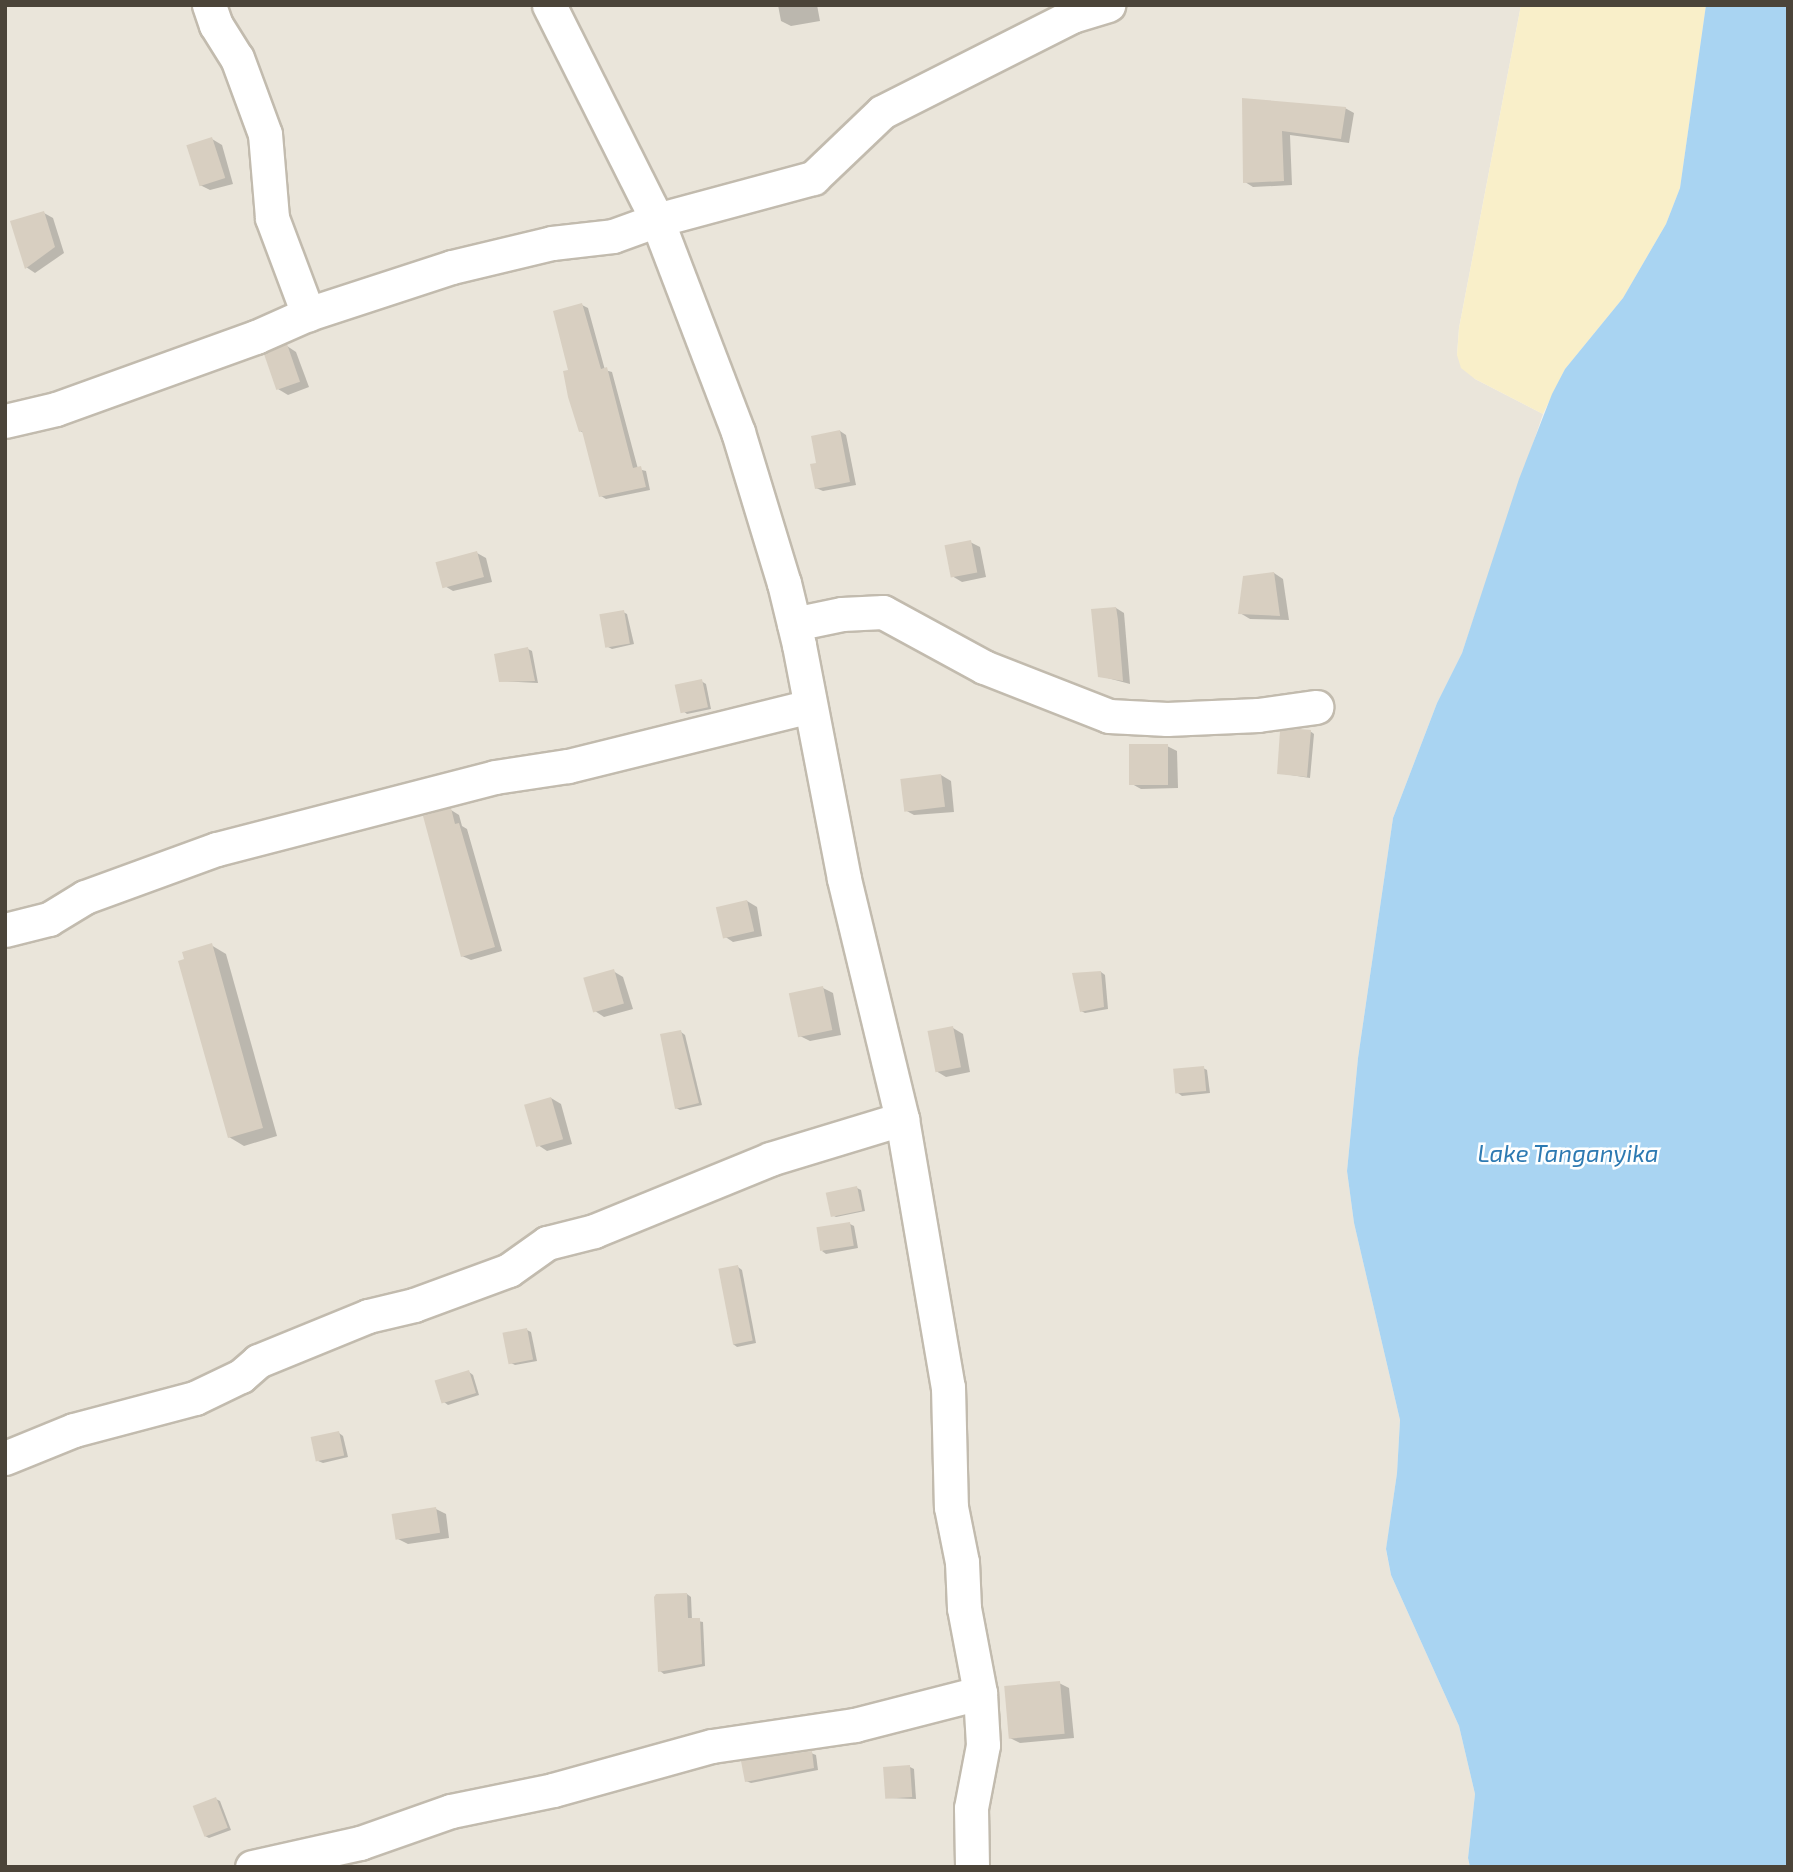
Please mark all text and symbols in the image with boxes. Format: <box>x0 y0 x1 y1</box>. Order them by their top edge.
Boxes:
water label: Lake Tanganyika <box>1477 1139 1659 1167</box>

